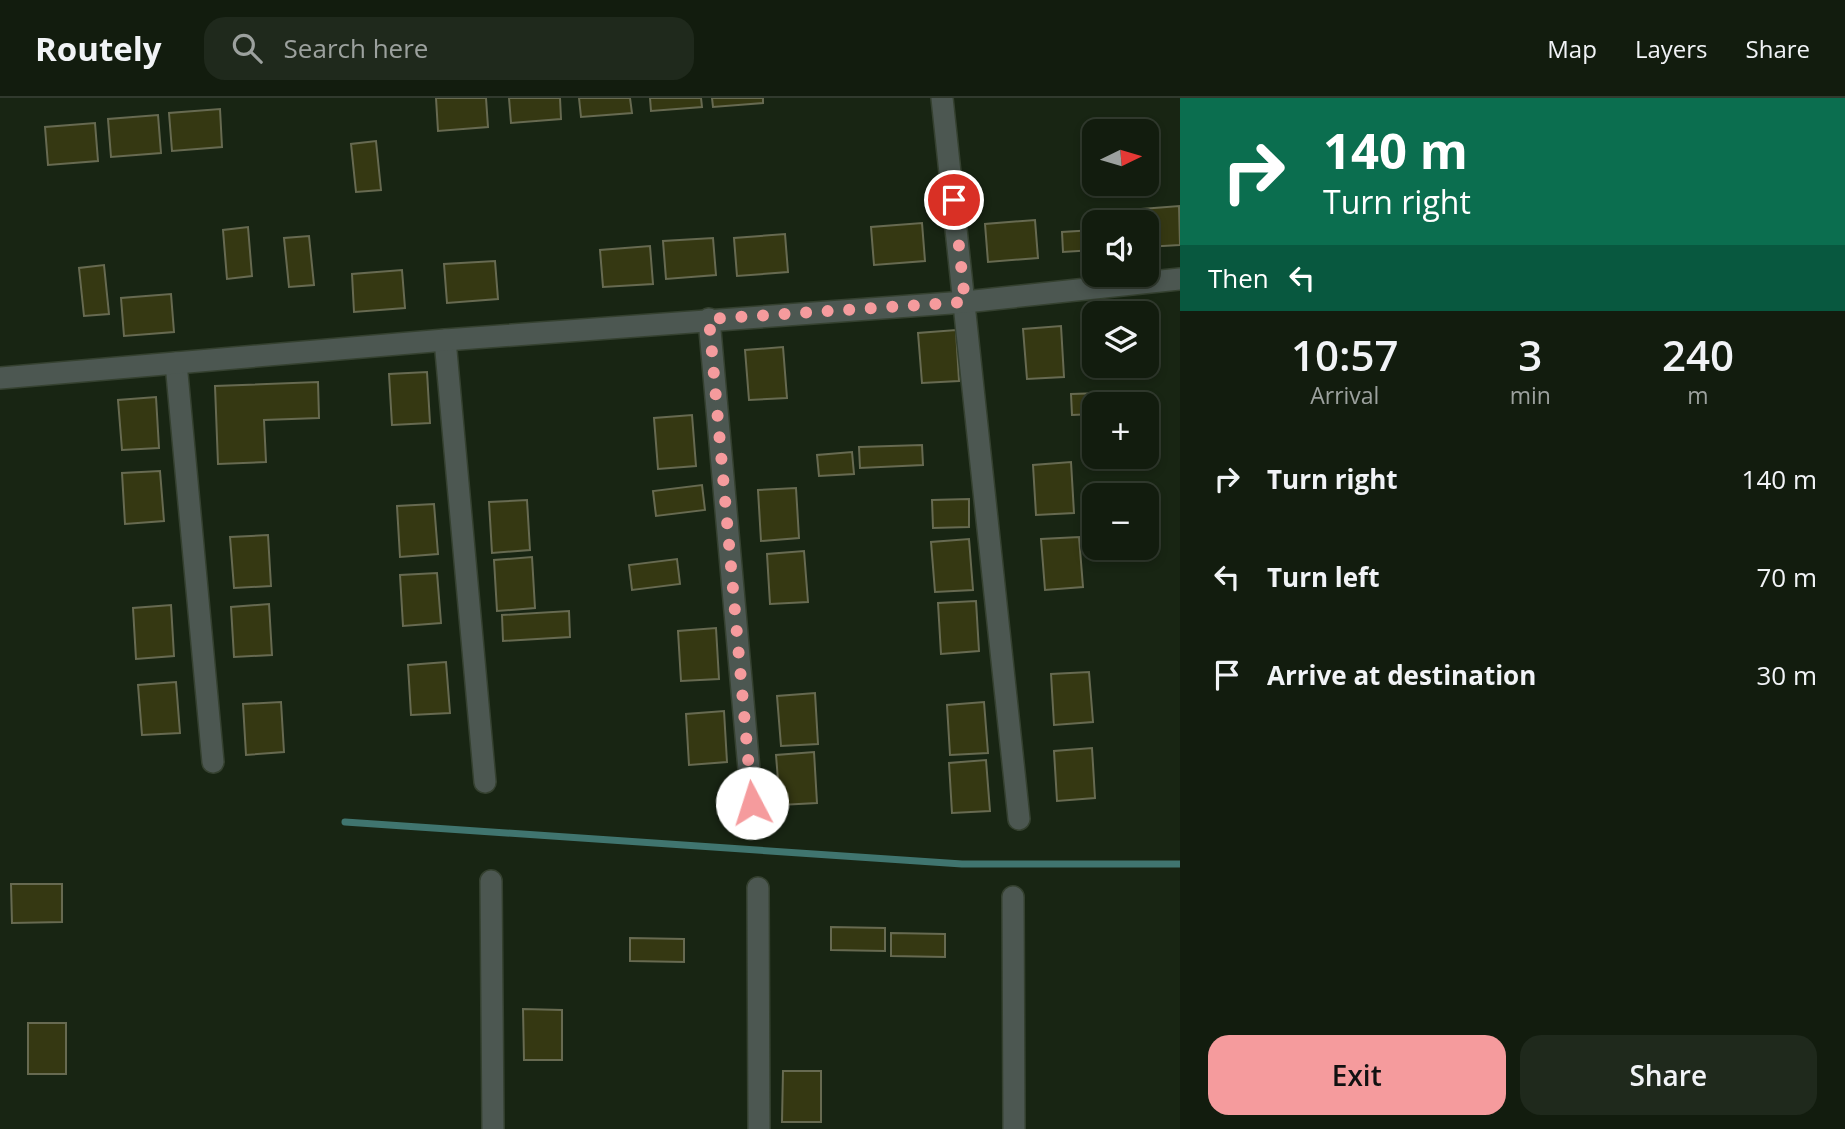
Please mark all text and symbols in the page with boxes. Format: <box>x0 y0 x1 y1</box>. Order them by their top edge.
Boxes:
search box <box>204 17 694 80</box>
text: Routely <box>35 26 162 71</box>
icon: search <box>228 29 266 67</box>
text: Search here <box>284 30 428 66</box>
text: Map <box>1547 32 1597 65</box>
text: Layers <box>1635 32 1708 65</box>
text: Share <box>1746 32 1810 65</box>
text: 140 m <box>1323 117 1468 183</box>
north arrow <box>1082 119 1158 196</box>
map controls <box>1082 119 1159 560</box>
icon: right <box>1208 126 1299 217</box>
pin <box>924 170 984 230</box>
text: Turn right <box>1323 180 1471 223</box>
icon: arrive <box>935 181 973 219</box>
button: sound <box>1082 210 1159 287</box>
icon: left <box>1283 259 1321 297</box>
text: Then <box>1208 260 1269 296</box>
button: layers <box>1082 301 1159 378</box>
text: 10:57 <box>1291 326 1399 383</box>
text: 3 <box>1518 326 1542 383</box>
text: 240 <box>1662 326 1734 383</box>
text: Arrival <box>1310 379 1379 411</box>
text: min <box>1510 379 1551 411</box>
text: m <box>1687 379 1709 411</box>
button: + <box>1082 392 1159 469</box>
icon: right <box>1208 460 1246 498</box>
text: Turn right <box>1267 461 1398 497</box>
text: 140 m <box>1742 461 1817 497</box>
button: − <box>1082 483 1159 560</box>
icon: left <box>1208 558 1246 596</box>
text: Turn left <box>1267 559 1379 595</box>
text: 70 m <box>1756 559 1817 595</box>
icon: arrive <box>1208 656 1246 694</box>
text: Arrive at destination <box>1267 657 1536 693</box>
text: 30 m <box>1756 657 1817 693</box>
position arrow <box>715 766 789 840</box>
button: Exit <box>1208 1035 1506 1115</box>
button: Share <box>1520 1035 1817 1115</box>

